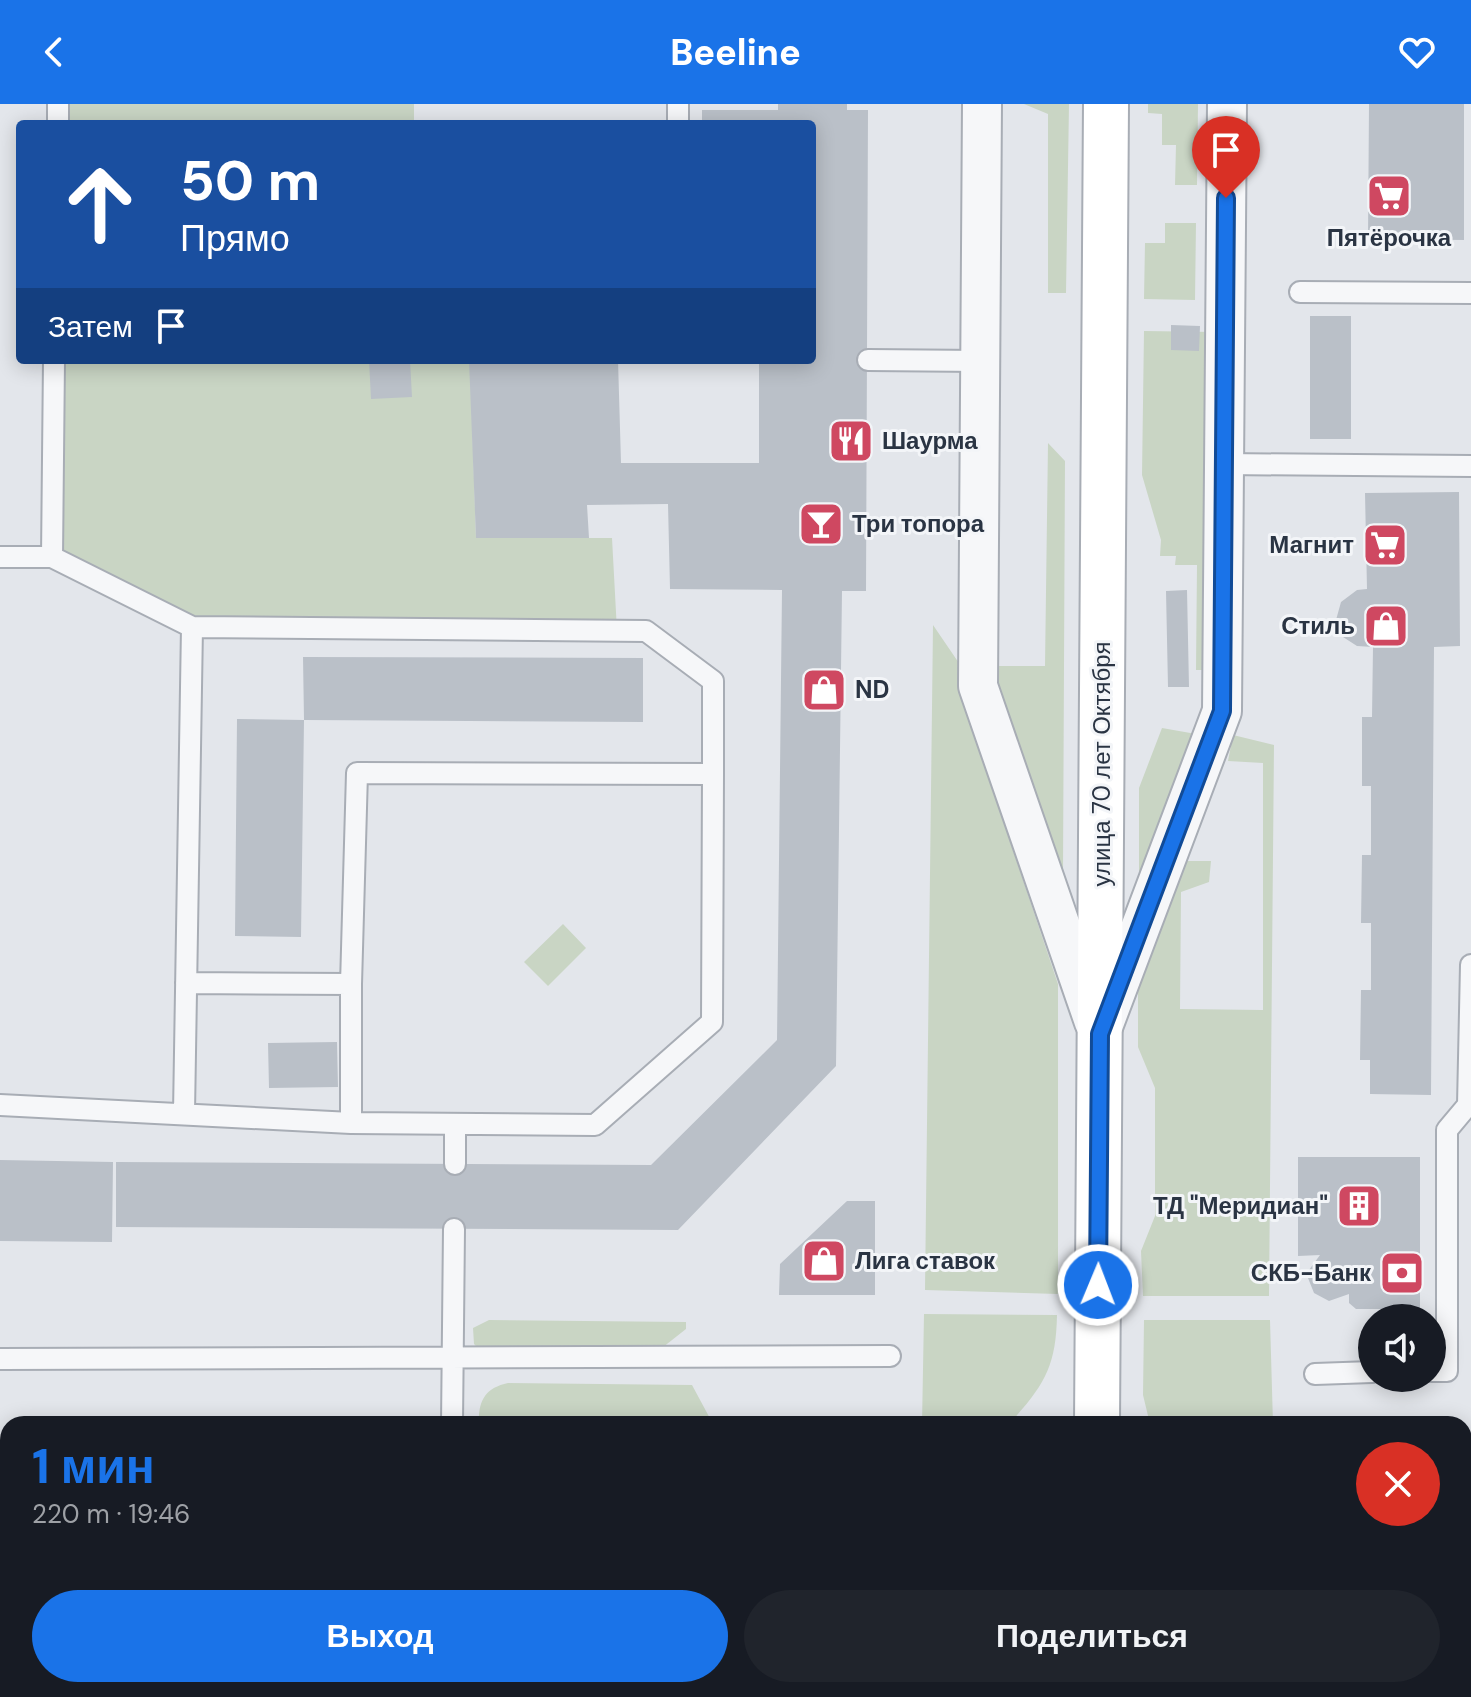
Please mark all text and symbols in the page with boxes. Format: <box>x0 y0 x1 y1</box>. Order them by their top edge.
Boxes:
text: Beeline <box>670 29 801 76</box>
icon: back <box>32 30 76 74</box>
icon: heart <box>1395 30 1439 74</box>
pin <box>1192 116 1260 198</box>
icon: arrive <box>1204 128 1248 172</box>
text: 50 m <box>180 144 320 217</box>
icon: ahead <box>48 152 152 256</box>
supermarket icon: Пятёрочка <box>1365 172 1413 220</box>
text: Прямо <box>180 215 290 262</box>
place label: Пятёрочка <box>1327 222 1452 253</box>
icon: arrive <box>149 304 193 348</box>
text: Затем <box>48 307 133 346</box>
restaurant icon: Шаурма <box>827 417 875 465</box>
place label: Шаурма <box>882 425 978 456</box>
bar icon: Три топора <box>797 500 845 548</box>
place label: Три топора <box>852 508 985 539</box>
supermarket icon: Магнит <box>1361 521 1409 569</box>
place label: Магнит <box>1269 529 1354 560</box>
shop icon: Стиль <box>1362 602 1410 650</box>
place label: Стиль <box>1281 610 1355 641</box>
street label: улица 70 лет Октября <box>1086 642 1117 886</box>
shop icon: ND <box>800 666 848 714</box>
place label: ND <box>855 674 889 705</box>
building icon: ТД "Меридиан" <box>1335 1182 1383 1230</box>
place label: ТД "Меридиан" <box>1153 1190 1328 1221</box>
shop icon: Лига ставок <box>800 1237 848 1285</box>
position arrow <box>1056 1243 1140 1327</box>
place label: Лига ставок <box>855 1245 996 1276</box>
bank icon: СКБ-Банк <box>1378 1249 1426 1297</box>
place label: СКБ-Банк <box>1251 1257 1372 1288</box>
map controls <box>1358 1304 1446 1392</box>
button: sound <box>1358 1304 1446 1392</box>
text: 1 мин <box>32 1435 155 1498</box>
button: close <box>1356 1442 1440 1526</box>
text: 220 m · 19:46 <box>32 1497 190 1531</box>
button: Выход <box>32 1590 728 1682</box>
button: Поделиться <box>744 1590 1440 1682</box>

